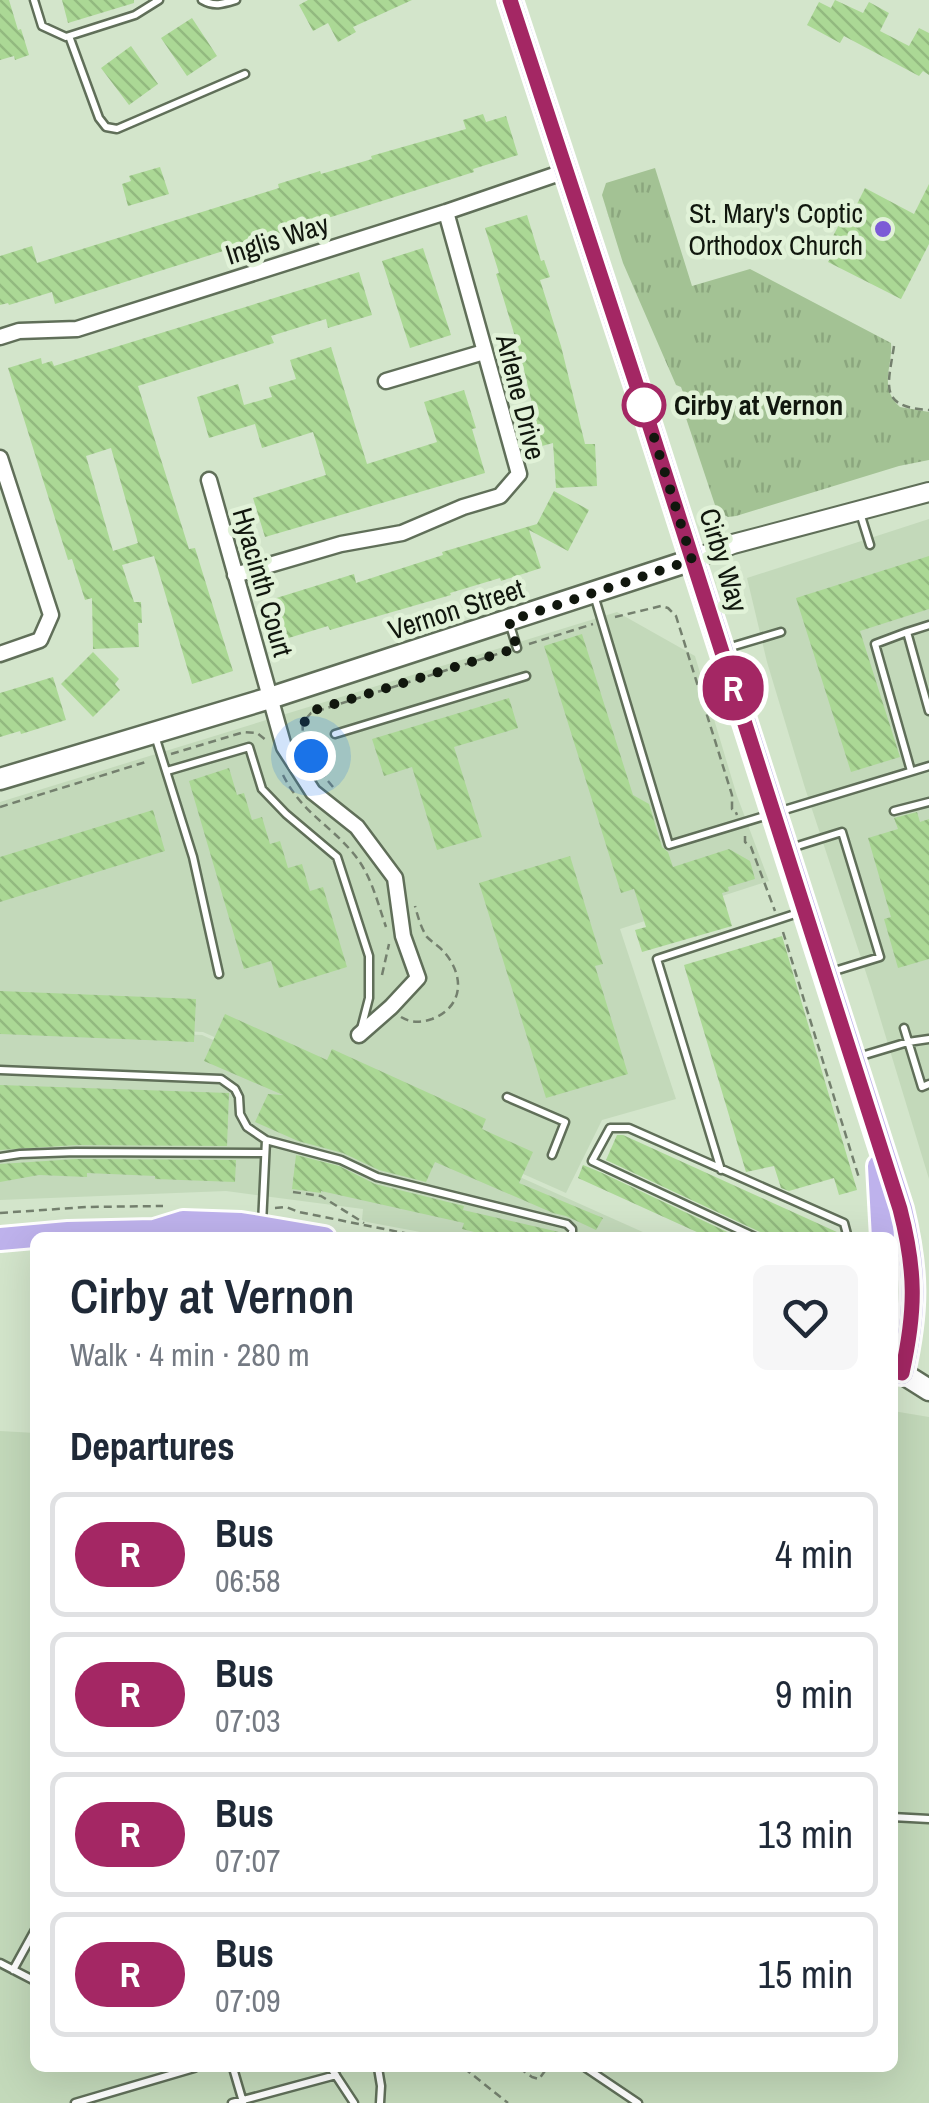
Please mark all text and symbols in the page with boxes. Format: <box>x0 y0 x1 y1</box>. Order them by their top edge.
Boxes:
place label: St. Mary's Coptic Orthodox Church <box>688 194 863 264</box>
street label: Inglis Way <box>221 204 334 274</box>
marker: St. Mary's Coptic Orthodox Church <box>872 218 894 240</box>
street label: Arlene Drive <box>487 330 555 464</box>
marker: Cirby at Vernon <box>623 384 665 426</box>
place label: Cirby at Vernon <box>674 386 843 424</box>
street label: Hyacinth Court <box>224 503 302 661</box>
street label: Cirby Way <box>690 504 758 617</box>
street label: Vernon Street <box>383 569 529 649</box>
line badge: R <box>700 656 766 720</box>
text: R <box>723 665 743 712</box>
your location <box>286 731 336 781</box>
text: Cirby at Vernon <box>70 1263 355 1328</box>
button: heart <box>753 1265 858 1370</box>
text: Walk · 4 min · 280 m <box>70 1333 310 1376</box>
text: Departures <box>70 1421 235 1472</box>
text: Bus <box>215 1508 274 1559</box>
text: 4 min <box>775 1529 853 1580</box>
text: R <box>120 1531 140 1578</box>
text: 06:58 <box>215 1559 281 1602</box>
text: Bus <box>215 1648 274 1699</box>
text: 9 min <box>775 1669 853 1720</box>
text: R <box>120 1671 140 1718</box>
text: 07:03 <box>215 1699 281 1742</box>
text: Bus <box>215 1788 274 1839</box>
text: 13 min <box>758 1809 853 1860</box>
text: R <box>120 1811 140 1858</box>
text: 07:07 <box>215 1839 281 1882</box>
text: Bus <box>215 1928 274 1979</box>
text: 15 min <box>758 1949 853 2000</box>
text: R <box>120 1951 140 1998</box>
text: 07:09 <box>215 1979 281 2022</box>

